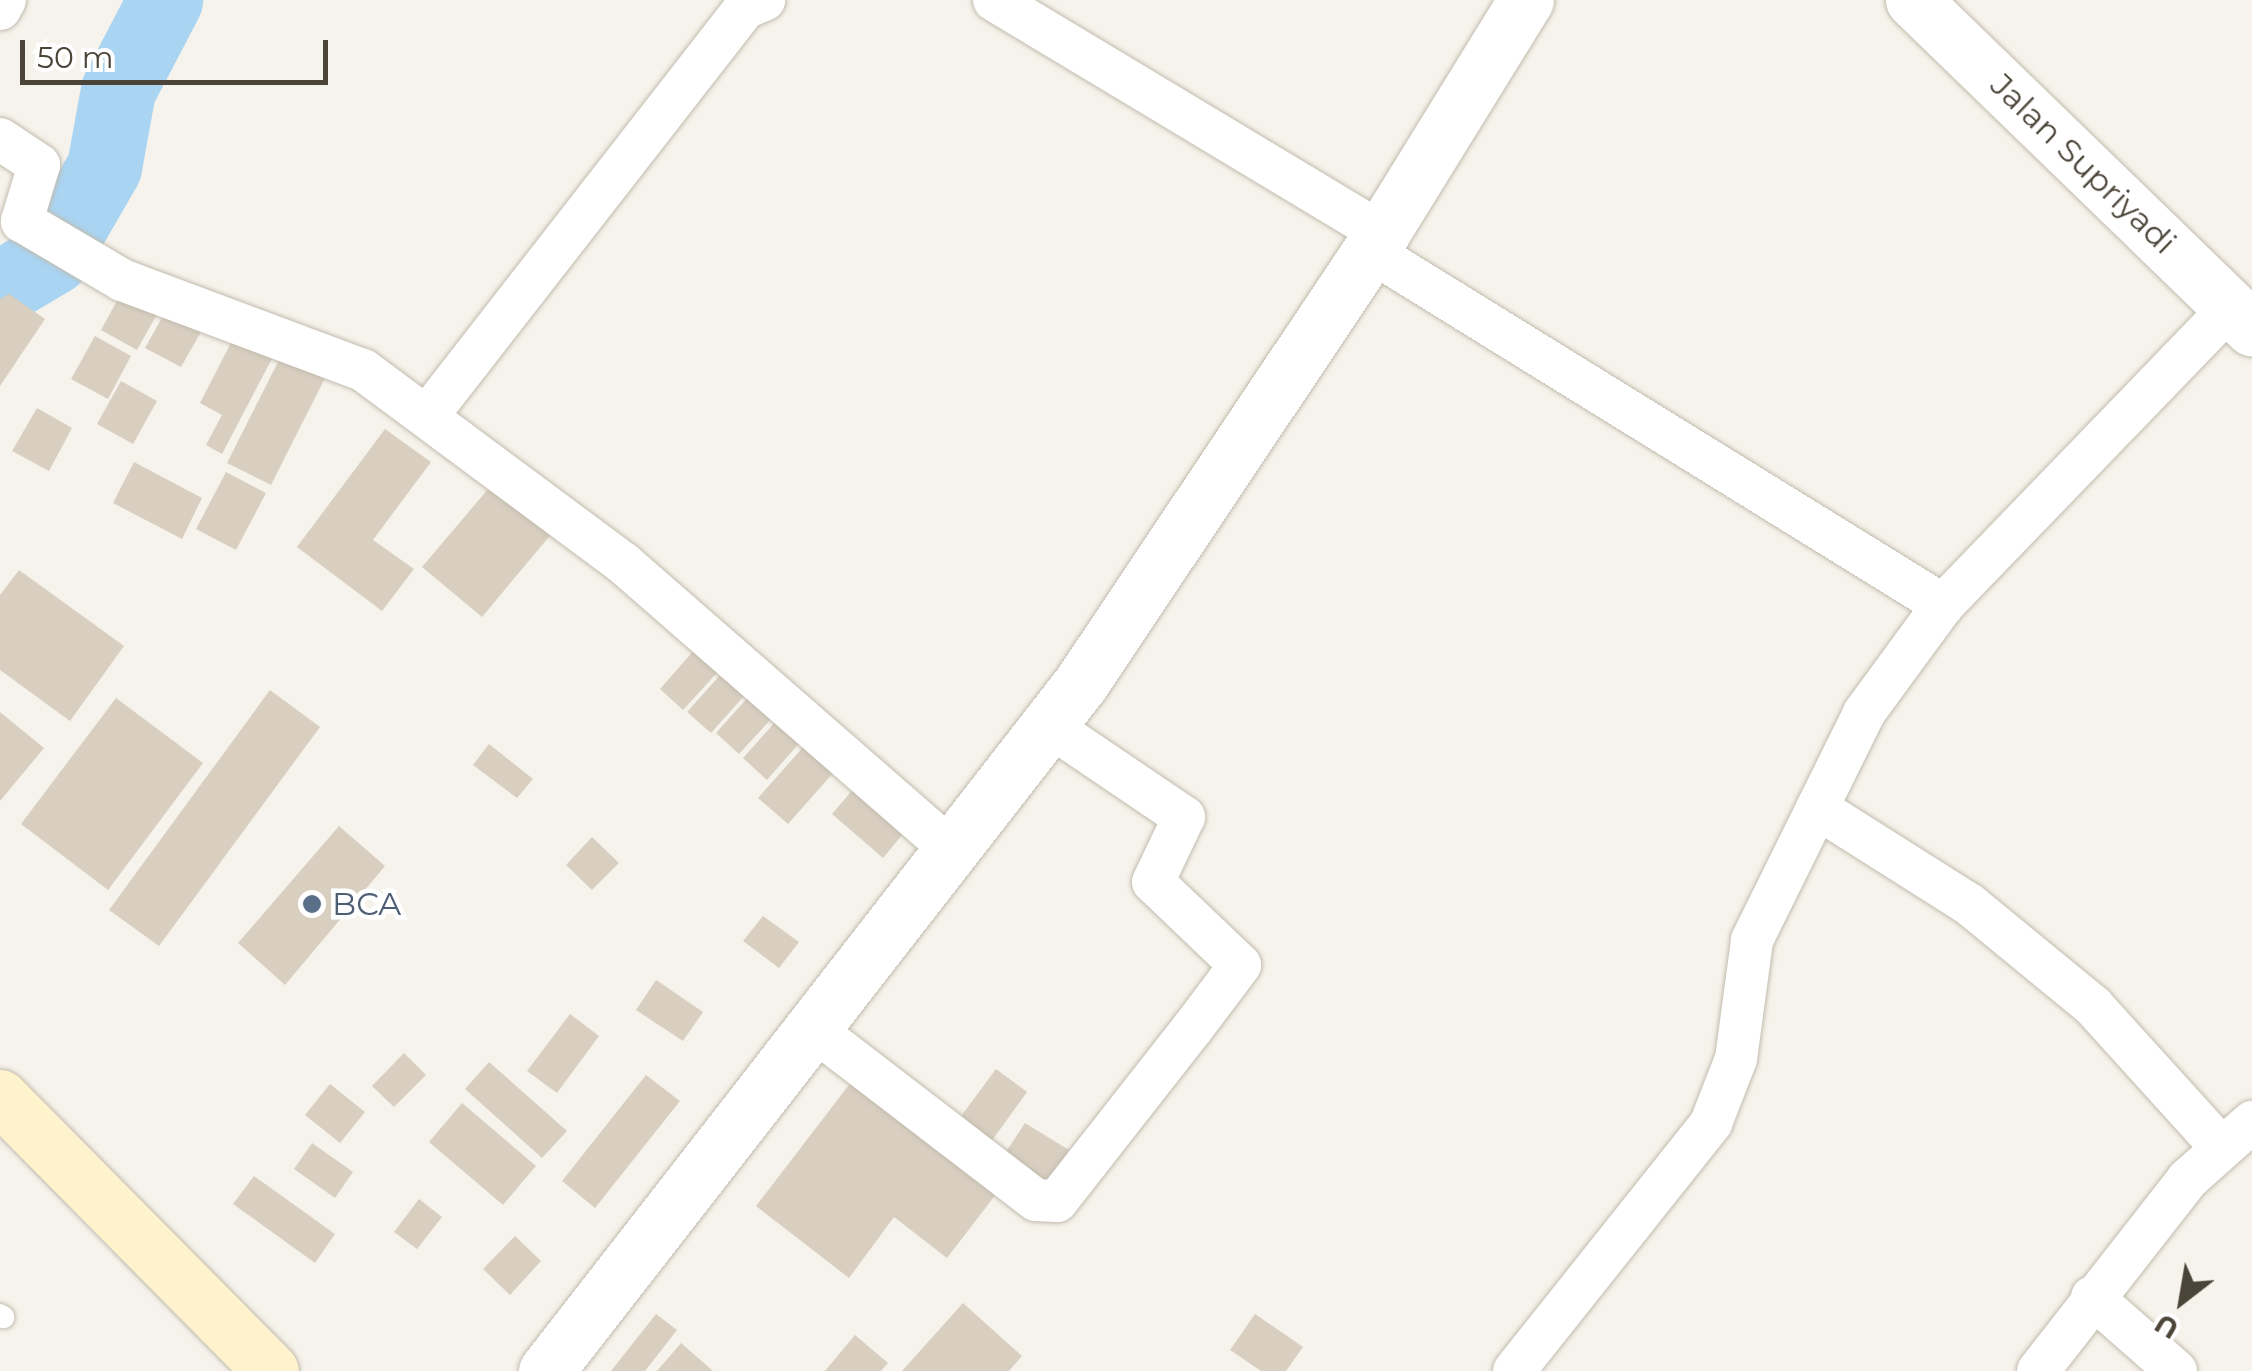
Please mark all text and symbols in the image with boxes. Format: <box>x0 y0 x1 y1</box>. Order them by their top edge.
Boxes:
scale bar <box>25 20 332 82</box>
text: 50 m <box>37 39 114 76</box>
street label: Jalan Supriyadi <box>1983 66 2183 262</box>
place label: BCA <box>332 885 401 923</box>
marker: BCA <box>301 893 323 915</box>
north arrow <box>2132 1251 2232 1351</box>
text: U <box>2148 1306 2185 1347</box>

